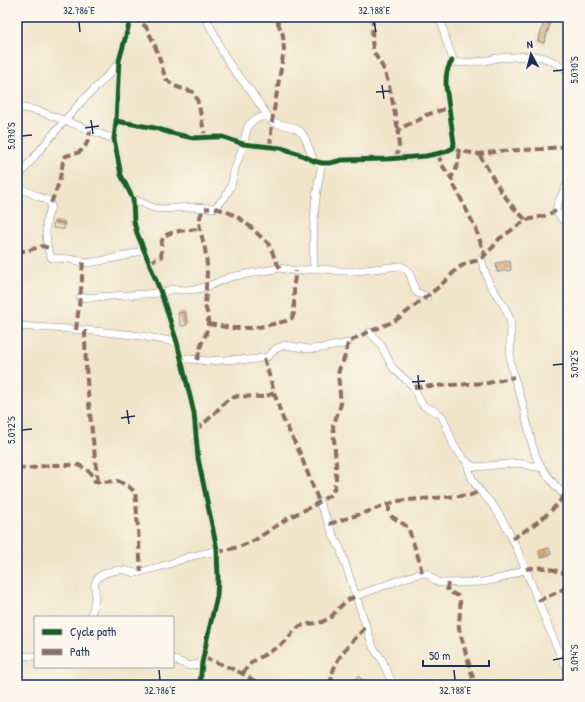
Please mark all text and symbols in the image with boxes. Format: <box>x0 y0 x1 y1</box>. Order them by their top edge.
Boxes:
text: 32.786°E <box>63 4 95 17</box>
text: 32.788°E <box>358 4 390 17</box>
north arrow <box>511 34 551 74</box>
text: N <box>526 37 534 51</box>
text: 5.070°S <box>568 56 581 84</box>
text: 5.070°S <box>5 122 18 150</box>
text: 5.072°S <box>568 350 581 378</box>
text: 5.072°S <box>5 416 18 444</box>
legend <box>34 616 174 668</box>
text: Cycle path <box>70 623 116 640</box>
scale bar <box>423 642 489 668</box>
text: Path <box>70 643 90 660</box>
text: 5.074°S <box>568 644 581 671</box>
text: 50 m <box>429 647 450 664</box>
text: 32.786°E <box>144 684 176 697</box>
text: 32.788°E <box>439 684 471 697</box>

